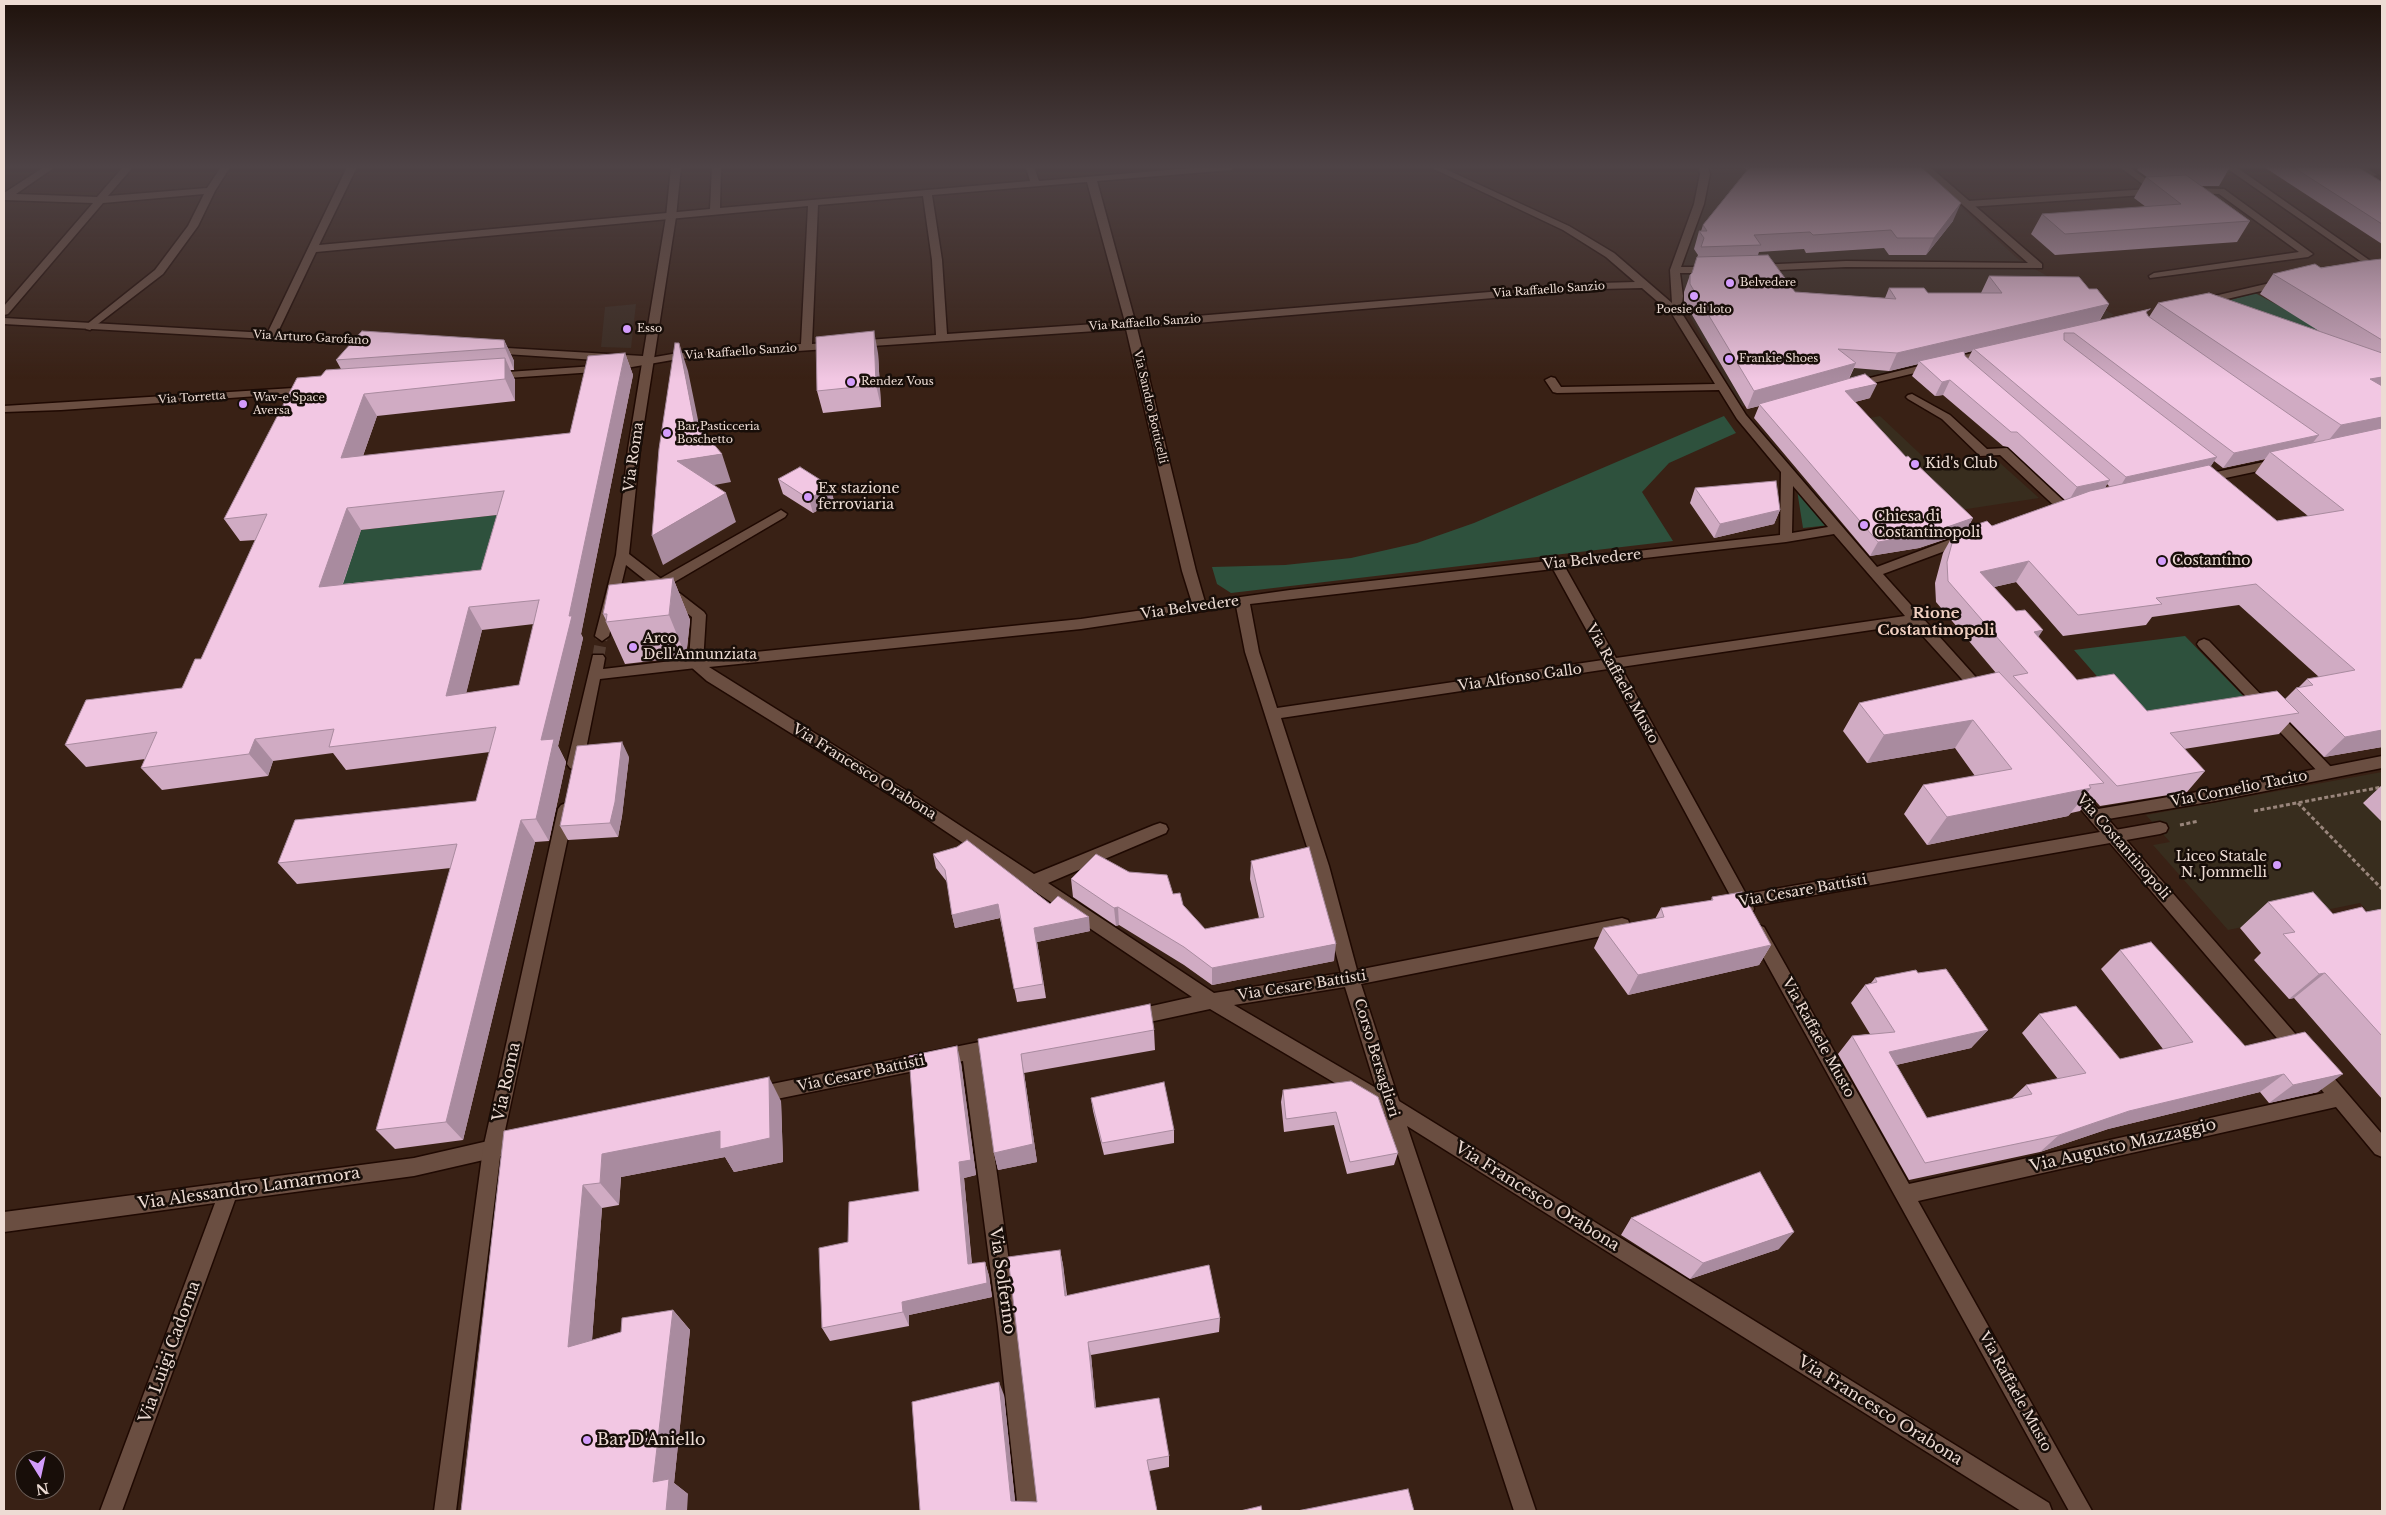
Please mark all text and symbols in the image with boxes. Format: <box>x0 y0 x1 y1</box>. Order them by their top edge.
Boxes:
place label: Belvedere <box>1740 276 1796 290</box>
marker: Belvedere <box>1724 277 1736 289</box>
street label: Via Raffaello Sanzio <box>1493 280 1605 300</box>
marker: Poesie di loto <box>1688 290 1700 302</box>
place label: Poesie di loto <box>1656 303 1732 317</box>
street label: Via Raffaello Sanzio <box>1089 313 1201 333</box>
place label: Esso <box>637 322 662 336</box>
marker: Esso <box>621 323 633 335</box>
street label: Via Arturo Garofano <box>253 328 369 348</box>
street label: Via Raffaello Sanzio <box>685 342 797 362</box>
street label: Via Sandro Botticelli <box>1131 349 1169 465</box>
place label: Frankie Shoes <box>1739 352 1818 366</box>
marker: Frankie Shoes <box>1723 353 1735 365</box>
place label: Rendez Vous <box>861 375 934 389</box>
marker: Rendez Vous <box>845 376 857 388</box>
street label: Via Torretta <box>158 389 226 407</box>
place label: Wav-e Space Aversa <box>253 391 325 417</box>
marker: Wav-e Space Aversa <box>237 398 249 410</box>
place label: Bar Pasticceria Boschetto <box>677 420 760 446</box>
street label: Via Roma <box>621 421 647 493</box>
marker: Bar Pasticceria Boschetto <box>661 427 673 439</box>
place label: Kid's Club <box>1925 456 1998 472</box>
marker: Kid's Club <box>1909 458 1921 470</box>
place label: Ex stazione ferroviaria <box>818 481 900 514</box>
marker: Ex stazione ferroviaria <box>802 491 814 503</box>
place label: Chiesa di Costantinopoli <box>1874 509 1980 542</box>
marker: Chiesa di Costantinopoli <box>1858 519 1870 531</box>
street label: Via Belvedere <box>1542 546 1642 574</box>
place label: Costantino <box>2172 553 2250 569</box>
marker: Costantino <box>2156 555 2168 567</box>
street label: Via Belvedere <box>1140 593 1240 623</box>
district label: Rione Costantinopoli <box>1877 605 1995 640</box>
street label: Via Raffaele Musto <box>1582 621 1662 747</box>
place label: Arco Dell'Annunziata <box>643 631 757 664</box>
marker: Arco Dell'Annunziata <box>627 641 639 653</box>
street label: Via Alfonso Gallo <box>1457 661 1583 695</box>
street label: Via Francesco Orabona <box>789 721 939 823</box>
street label: Via Cornelio Tacito <box>2169 768 2309 810</box>
street label: Via Costantinopoli <box>2073 791 2173 903</box>
place label: Liceo Statale N. Jommelli <box>2176 849 2267 882</box>
marker: Liceo Statale N. Jommelli <box>2271 859 2283 871</box>
street label: Via Cesare Battisti <box>1738 871 1868 911</box>
street label: Via Cesare Battisti <box>1237 968 1367 1004</box>
street label: Via Raffaele Musto <box>1778 975 1858 1101</box>
street label: Corso Bersaglieri <box>1350 997 1402 1119</box>
street label: Via Roma <box>489 1041 525 1123</box>
street label: Via Cesare Battisti <box>796 1052 926 1096</box>
street label: Via Augusto Mazzaggio <box>2028 1115 2218 1177</box>
street label: Via Francesco Orabona <box>1451 1138 1623 1256</box>
street label: Via Alessandro Lamarmora <box>137 1164 361 1214</box>
street label: Via Solferino <box>985 1226 1019 1336</box>
street label: Via Luigi Cadorna <box>135 1279 205 1425</box>
street label: Via Raffaele Musto <box>1975 1329 2055 1455</box>
street label: Via Francesco Orabona <box>1794 1352 1966 1470</box>
place label: Bar D'Aniello <box>597 1430 706 1450</box>
marker: Bar D'Aniello <box>581 1434 593 1446</box>
north arrow <box>15 1450 65 1500</box>
text: N <box>34 1479 50 1499</box>

